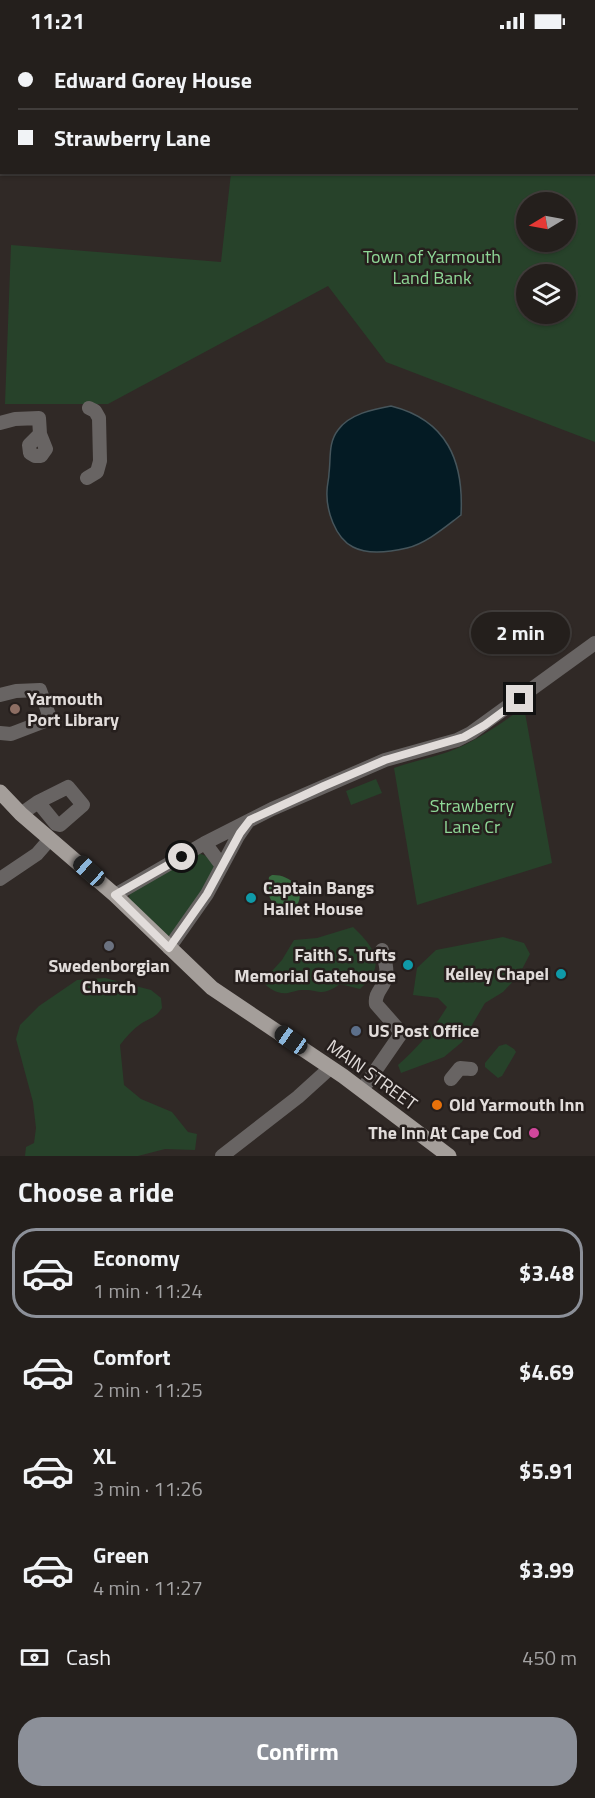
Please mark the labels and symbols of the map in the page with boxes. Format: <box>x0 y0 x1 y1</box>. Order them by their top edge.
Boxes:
north arrow <box>516 192 576 252</box>
park label: Town of Yarmouth Land Bank <box>363 243 501 291</box>
callout: 2 min <box>470 612 570 654</box>
place label: Yarmouth Port Library <box>27 685 119 733</box>
route end <box>506 685 533 712</box>
marker: Yarmouth Port Library <box>8 702 22 716</box>
park label: Strawberry Lane Cr <box>430 792 515 840</box>
route start <box>168 843 195 870</box>
car <box>70 852 108 890</box>
place label: Captain Bangs Hallet House <box>263 874 374 922</box>
marker: Captain Bangs Hallet House <box>244 891 258 905</box>
marker: Swedenborgian Church <box>102 939 116 953</box>
place label: Faith S. Tufts Memorial Gatehouse <box>234 941 396 989</box>
place label: Swedenborgian Church <box>48 952 170 1000</box>
marker: Faith S. Tufts Memorial Gatehouse <box>401 958 415 972</box>
place label: Kelley Chapel <box>445 960 549 987</box>
marker: Kelley Chapel <box>554 967 568 981</box>
place label: US Post Office <box>368 1017 479 1044</box>
car <box>271 1022 311 1058</box>
marker: US Post Office <box>349 1024 363 1038</box>
street label: MAIN STREET <box>321 1032 424 1117</box>
place label: Old Yarmouth Inn <box>449 1091 584 1118</box>
marker: Old Yarmouth Inn <box>430 1098 444 1112</box>
place label: The Inn At Cape Cod <box>368 1119 522 1146</box>
marker: The Inn At Cape Cod <box>527 1126 541 1140</box>

